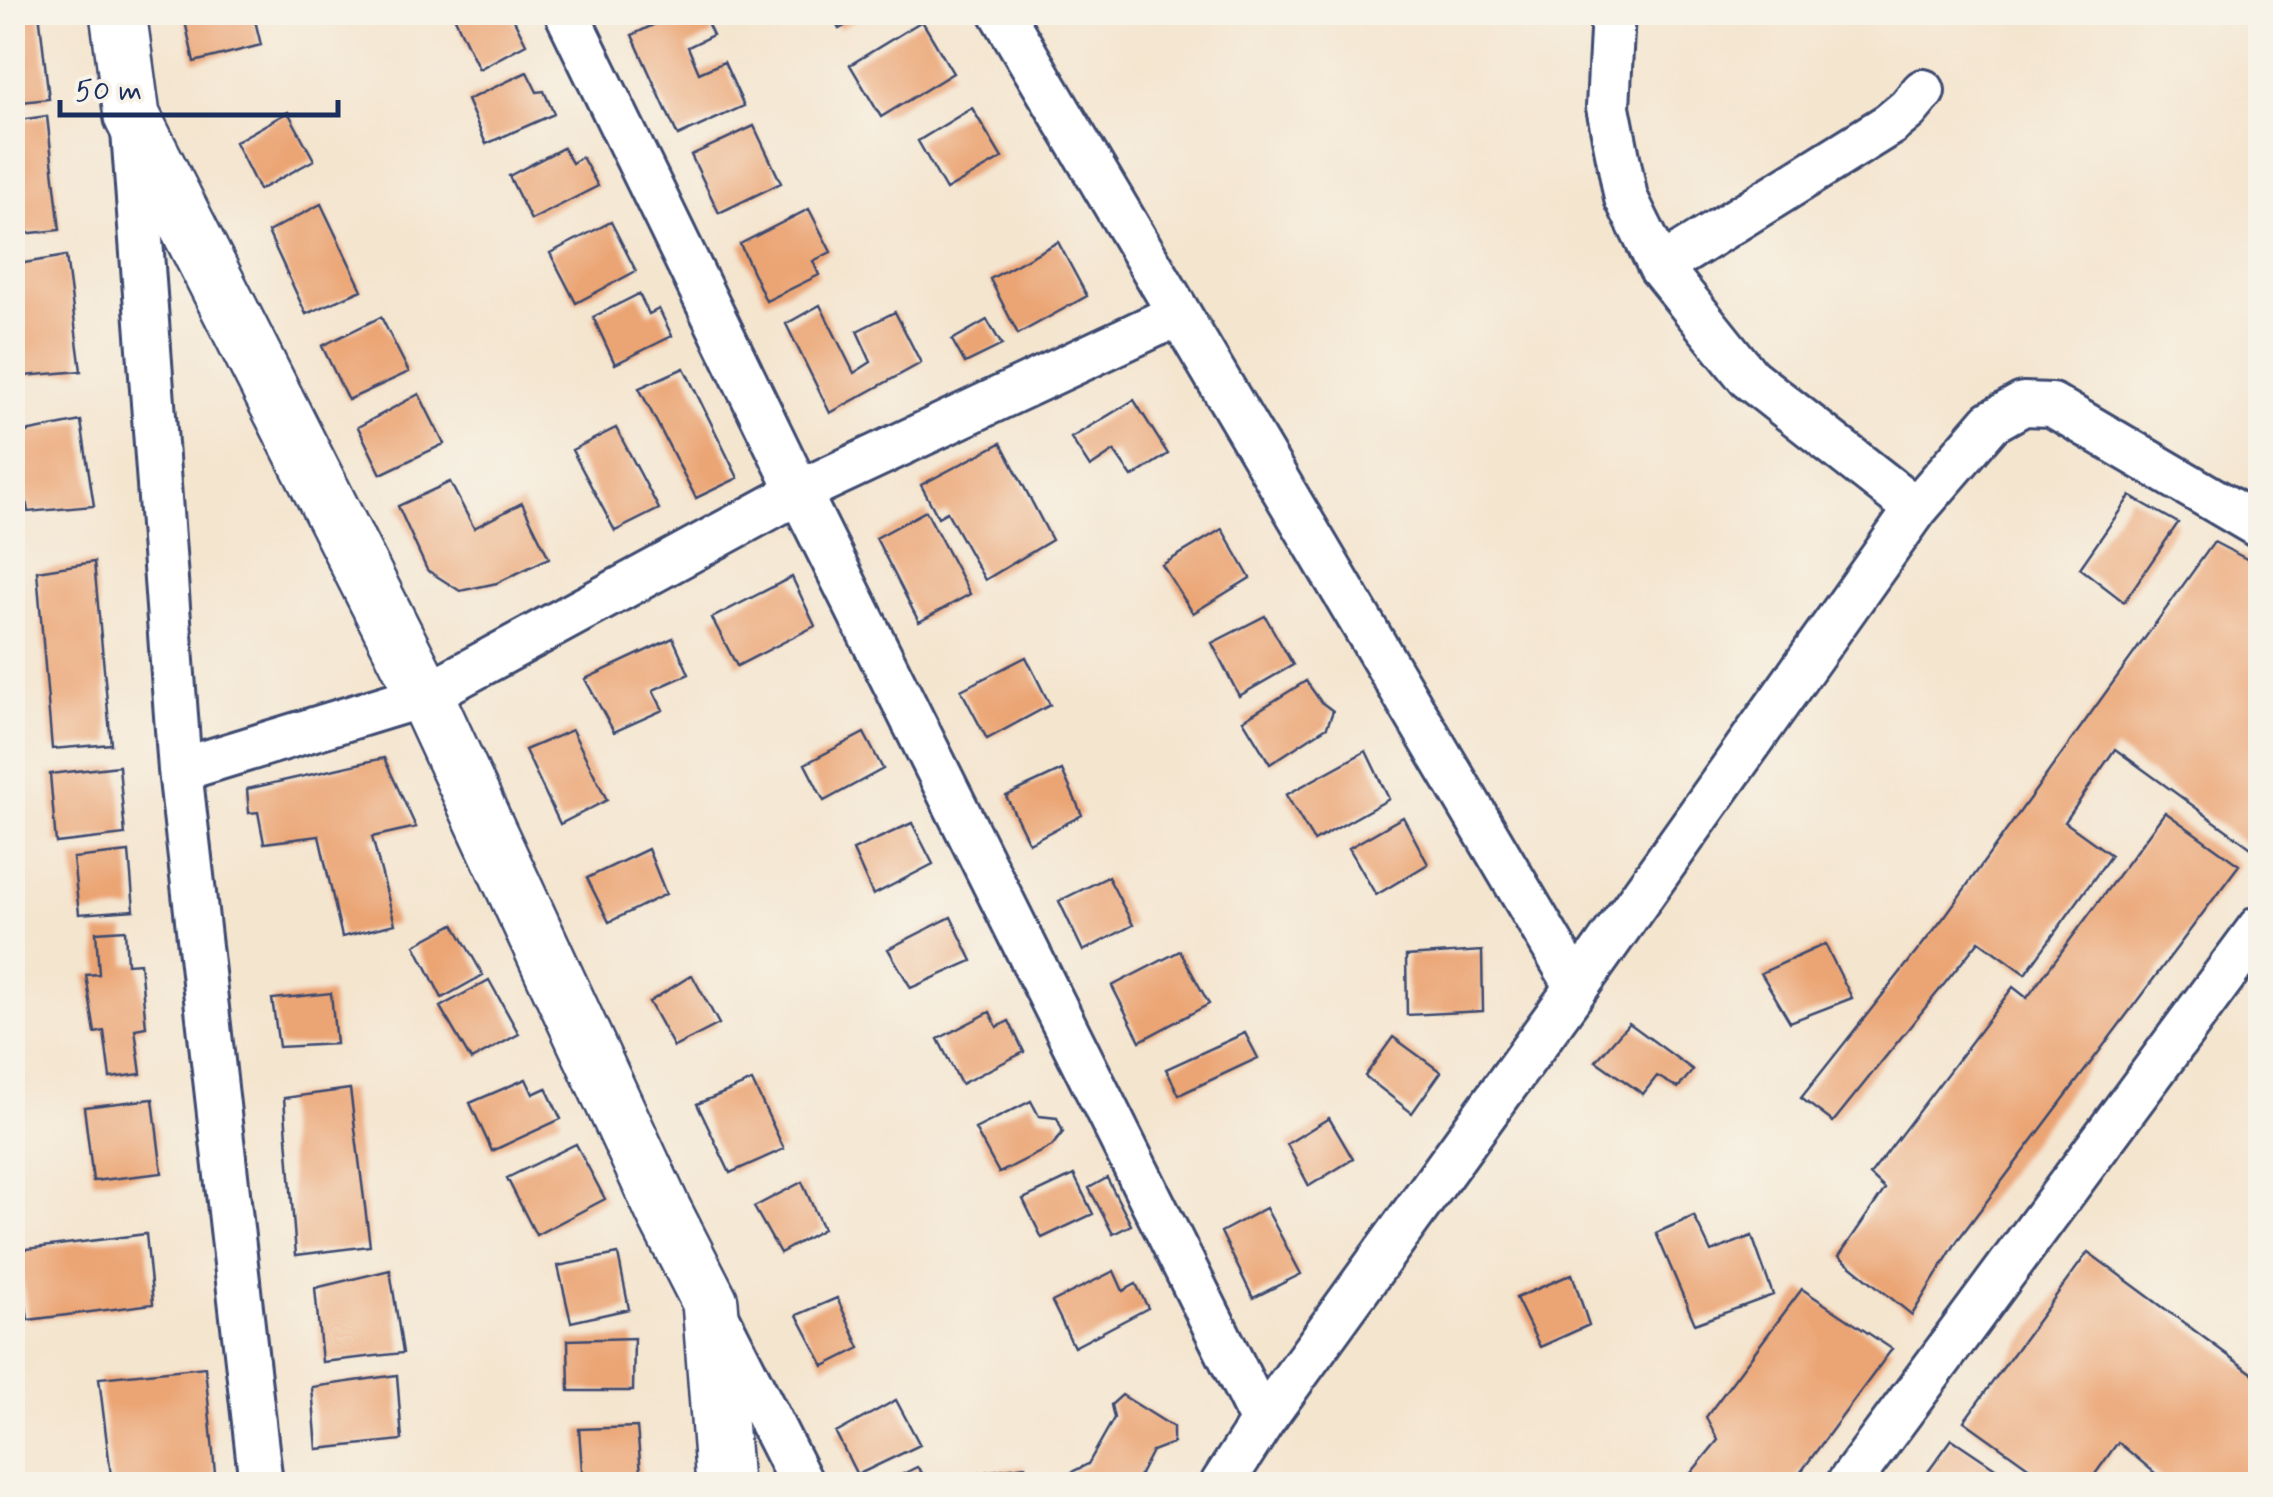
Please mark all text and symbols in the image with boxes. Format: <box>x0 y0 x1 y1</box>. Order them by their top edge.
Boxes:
scale bar <box>60 55 338 117</box>
text: 50 m <box>75 72 142 111</box>

